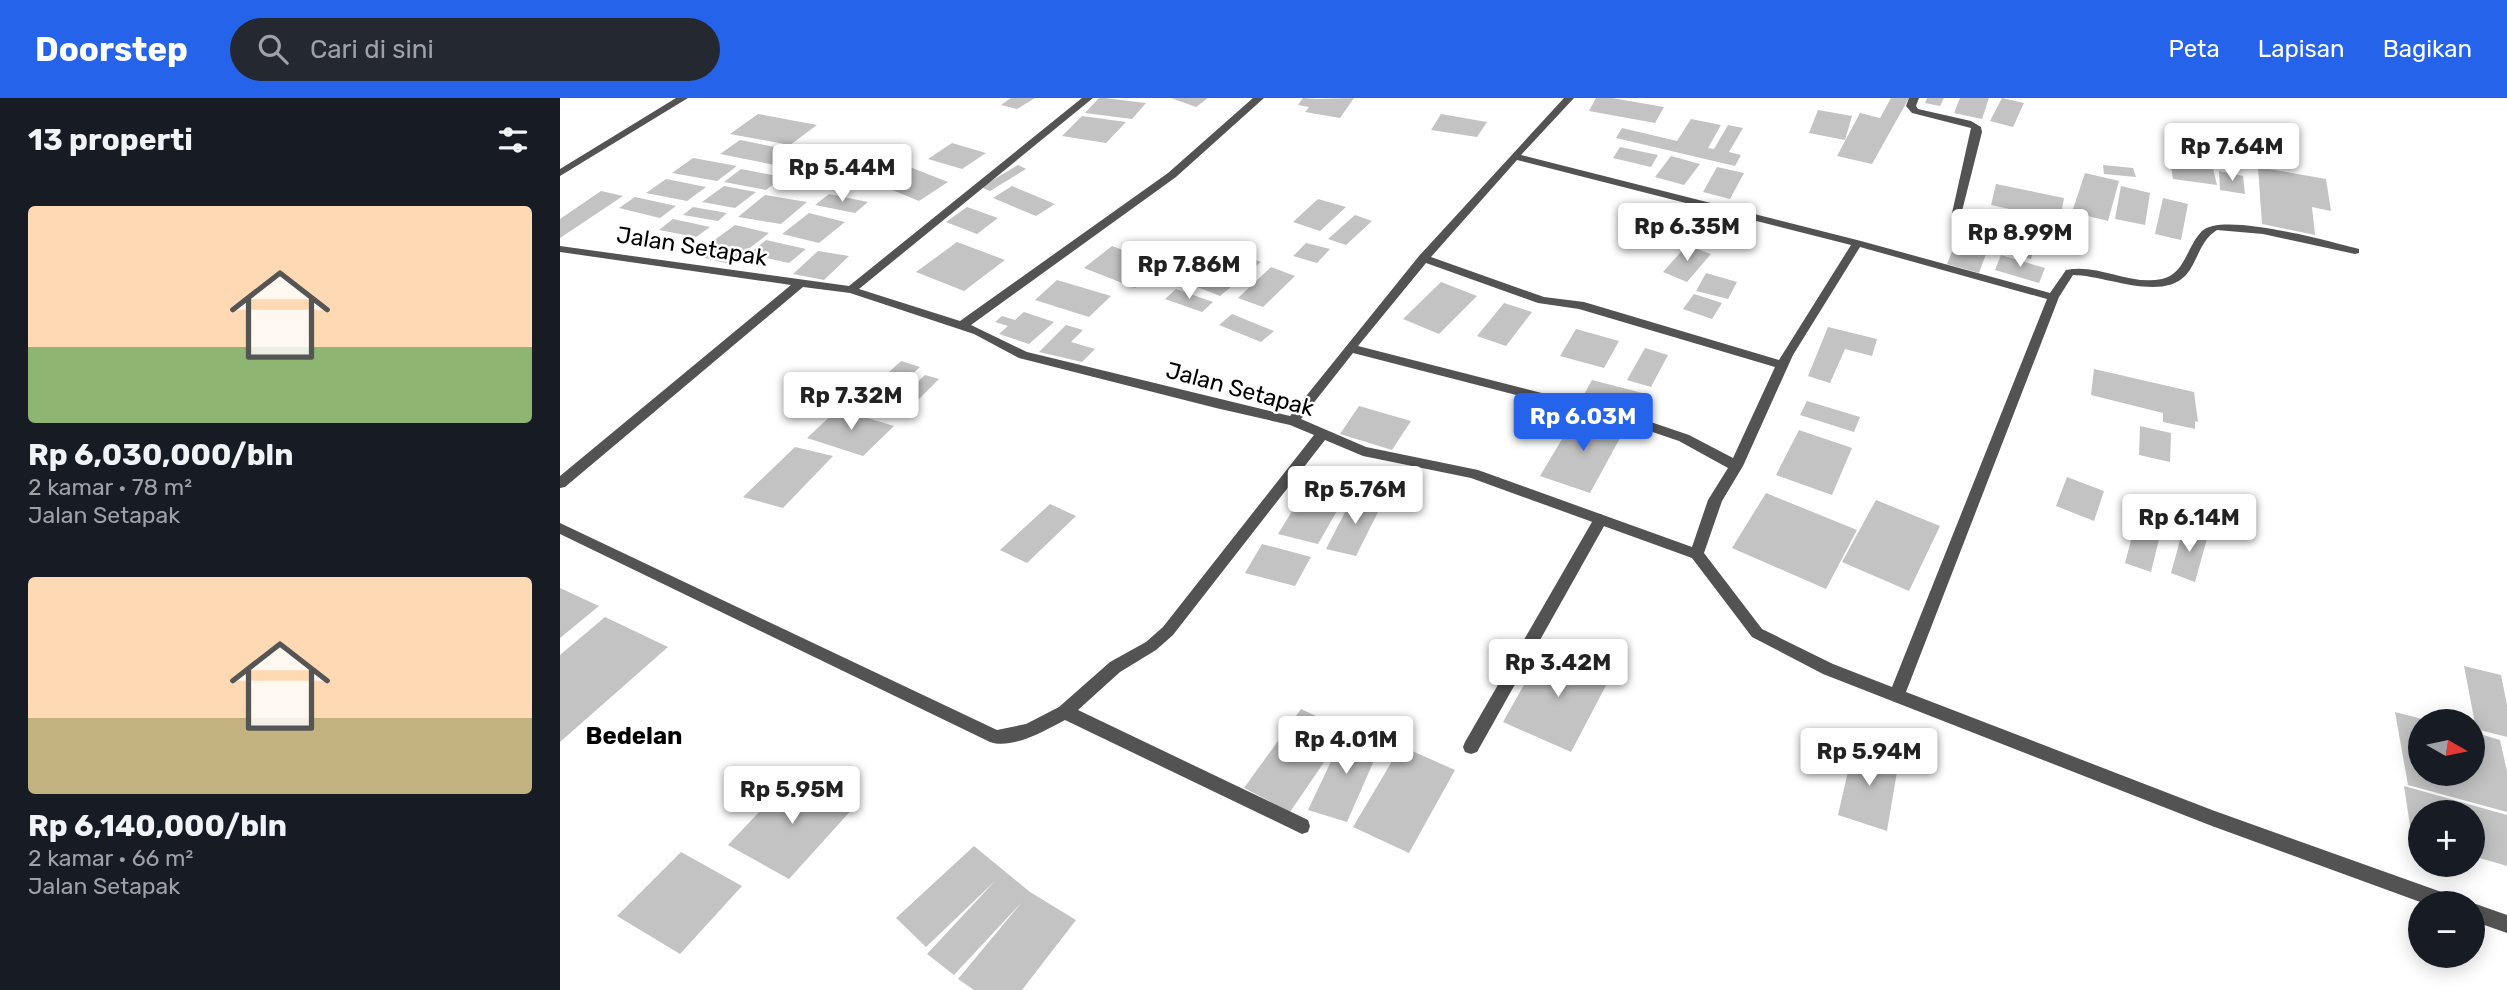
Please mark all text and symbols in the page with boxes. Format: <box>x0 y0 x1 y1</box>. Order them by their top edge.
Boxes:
search box <box>230 18 720 81</box>
text: Doorstep <box>35 30 188 69</box>
icon: search <box>254 30 292 68</box>
text: Cari di sini <box>310 34 434 65</box>
text: Peta <box>2168 35 2220 63</box>
text: Lapisan <box>2258 35 2345 63</box>
text: Bagikan <box>2383 35 2472 63</box>
icon: filters <box>494 121 532 159</box>
text: 13 properti <box>28 122 193 158</box>
pin: Rp 7.64M <box>2160 123 2304 183</box>
text: Rp 7.64M <box>2180 132 2284 160</box>
pin: Rp 5.44M <box>770 144 914 204</box>
text: Rp 5.44M <box>789 153 895 181</box>
pin: Rp 6.35M <box>1615 204 1759 263</box>
pin: Rp 8.99M <box>1948 209 2092 269</box>
text: Rp 6.35M <box>1634 212 1740 240</box>
text: Rp 8.99M <box>1968 218 2072 246</box>
street label: Jalan Setapak <box>615 220 769 272</box>
pin: Rp 7.86M <box>1117 242 1261 301</box>
text: Rp 7.86M <box>1137 250 1241 278</box>
icon: home <box>217 252 343 378</box>
street label: Jalan Setapak <box>1163 356 1317 422</box>
pin: Rp 7.32M <box>779 372 923 432</box>
text: Rp 7.32M <box>800 381 902 409</box>
pin: Rp 6.03M <box>1511 394 1655 453</box>
text: Rp 6.03M <box>1530 402 1636 430</box>
text: Rp 6,030,000/bln <box>28 437 293 473</box>
pin: Rp 5.76M <box>1283 466 1427 526</box>
text: 2 kamar · 78 m² <box>28 473 192 501</box>
text: Rp 5.76M <box>1304 475 1406 503</box>
pin: Rp 6.14M <box>2117 494 2261 554</box>
text: Jalan Setapak <box>28 501 180 529</box>
text: Rp 6.14M <box>2138 503 2240 531</box>
icon: home <box>217 623 343 749</box>
pin: Rp 3.42M <box>1486 640 1630 699</box>
text: Rp 3.42M <box>1505 648 1611 676</box>
north arrow <box>2408 709 2485 786</box>
map controls <box>2408 709 2485 968</box>
pin: Rp 4.01M <box>1274 716 1418 776</box>
district label: Bedelan <box>585 722 683 750</box>
text: Rp 4.01M <box>1294 725 1398 753</box>
pin: Rp 5.94M <box>1797 728 1941 788</box>
text: Rp 5.94M <box>1816 737 1922 765</box>
pin: Rp 5.95M <box>720 766 864 826</box>
text: Rp 5.95M <box>740 775 844 803</box>
button: + <box>2408 800 2485 877</box>
text: Rp 6,140,000/bln <box>28 808 287 844</box>
text: 2 kamar · 66 m² <box>28 844 193 872</box>
text: Jalan Setapak <box>28 872 180 900</box>
button: − <box>2408 891 2485 968</box>

